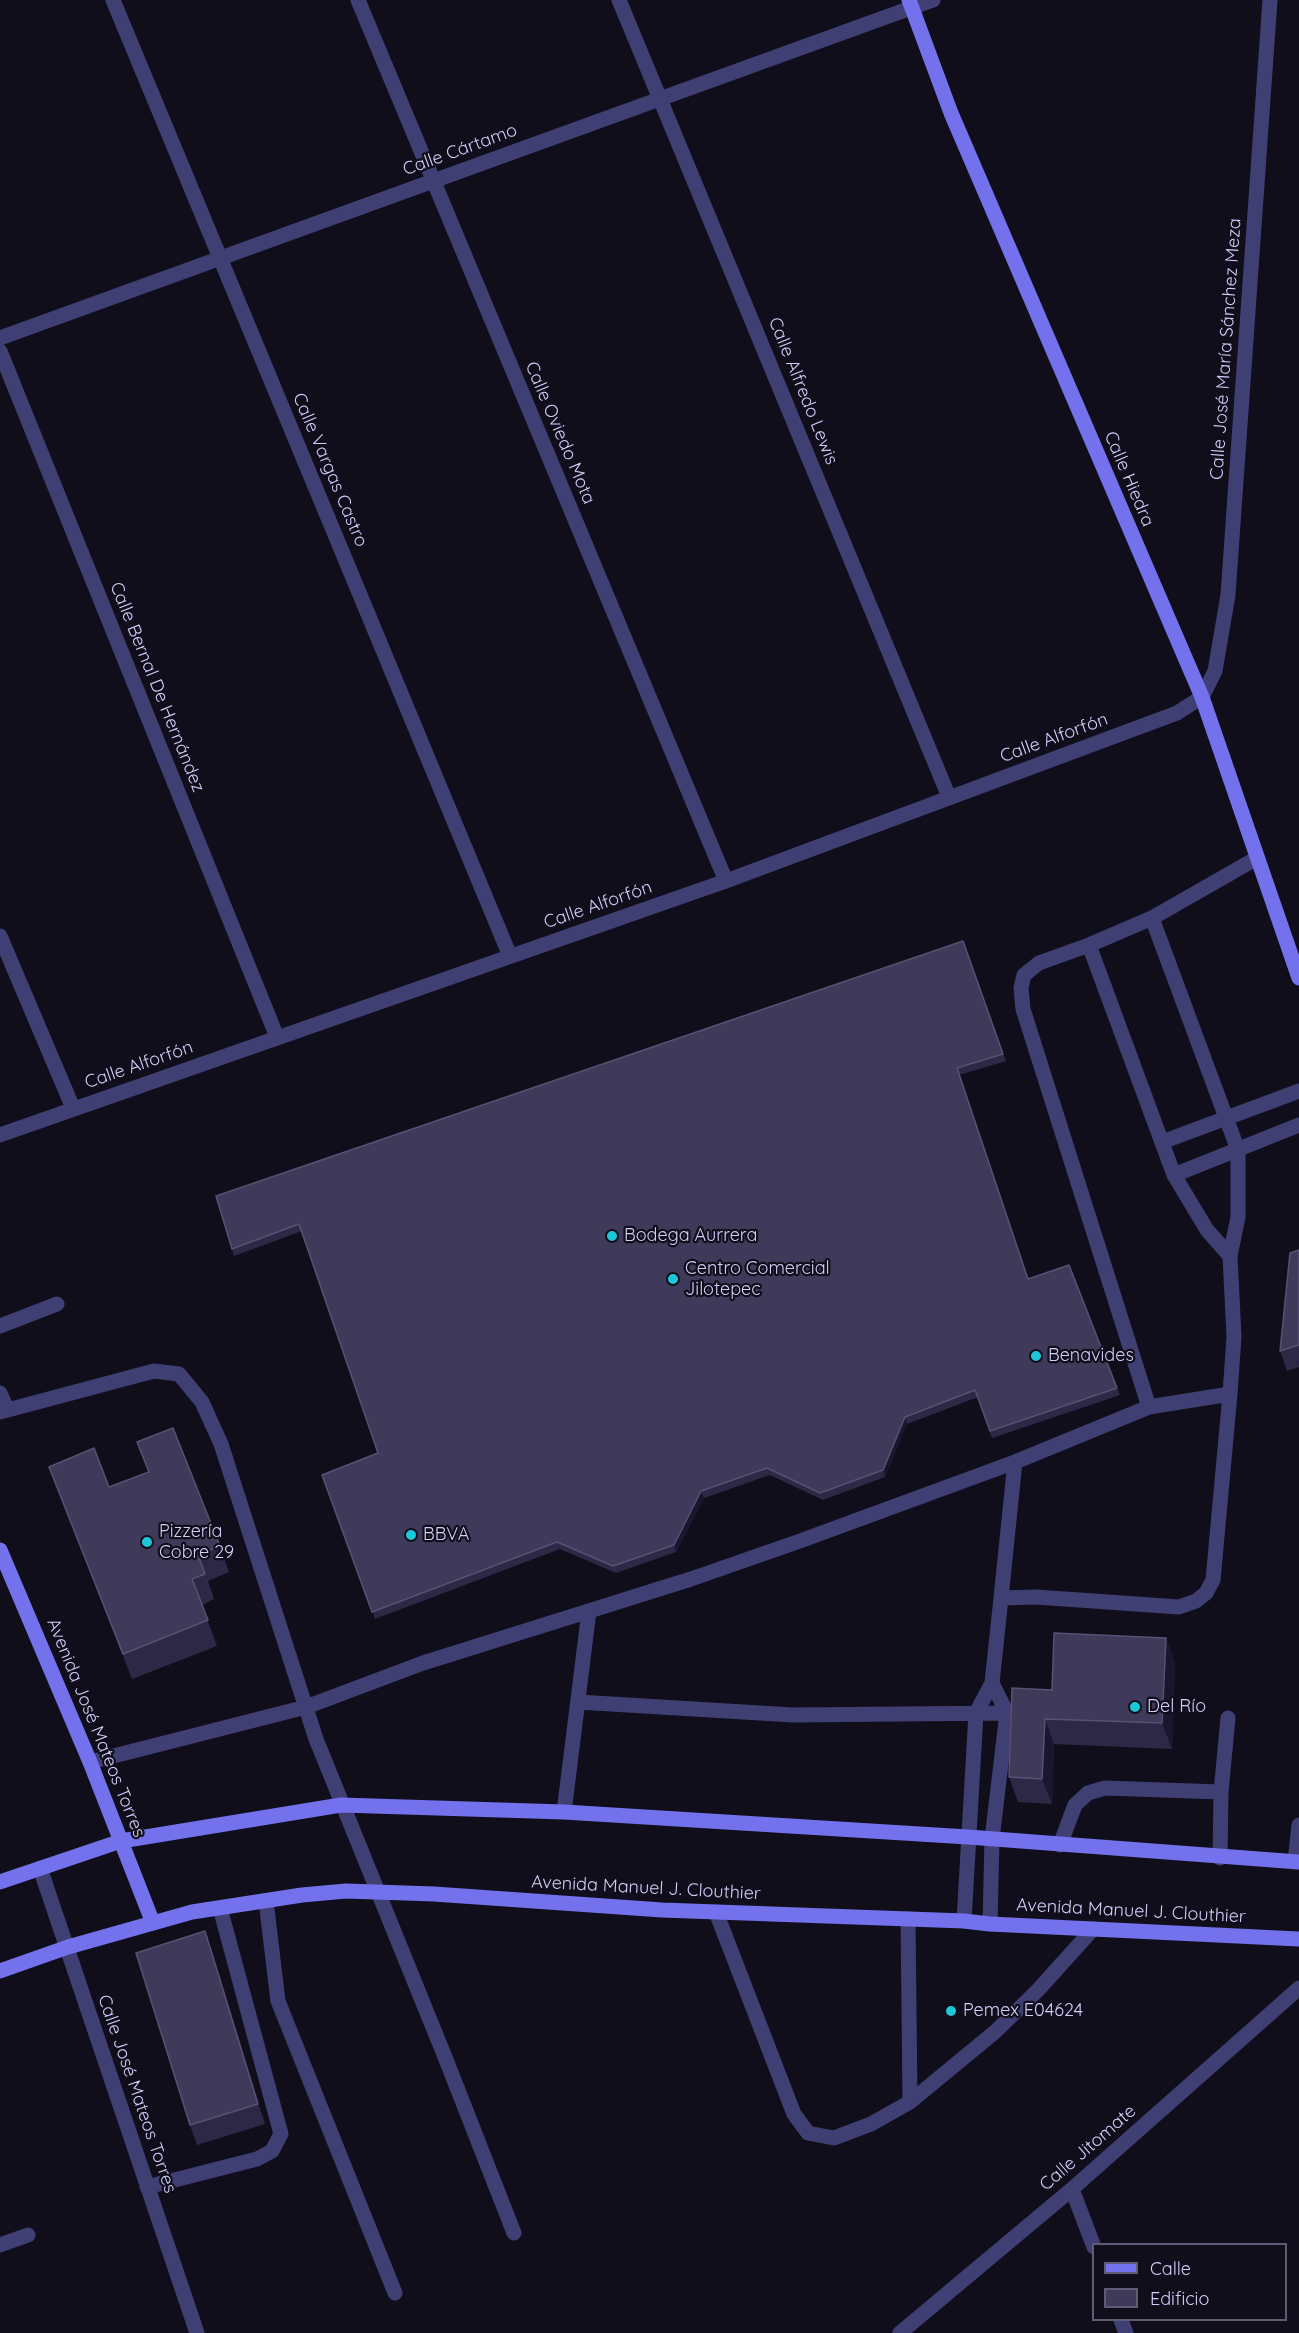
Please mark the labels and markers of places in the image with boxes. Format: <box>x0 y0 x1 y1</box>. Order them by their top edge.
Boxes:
place label: Bodega Aurrera <box>624 1225 757 1247</box>
marker: Bodega Aurrera <box>605 1229 619 1243</box>
place label: Centro Comercial Jilotepec <box>685 1258 830 1300</box>
marker: Centro Comercial Jilotepec <box>666 1272 680 1286</box>
place label: Benavides <box>1048 1345 1134 1367</box>
marker: Benavides <box>1029 1349 1043 1363</box>
place label: Pizzería Cobre 29 <box>159 1521 234 1564</box>
place label: BBVA <box>423 1524 469 1546</box>
marker: BBVA <box>404 1528 418 1542</box>
marker: Pizzería Cobre 29 <box>140 1535 154 1549</box>
place label: Del Río <box>1147 1696 1206 1718</box>
marker: Del Río <box>1128 1700 1142 1714</box>
place label: Pemex E04624 <box>963 2000 1083 2022</box>
marker: Pemex E04624 <box>944 2004 958 2018</box>

